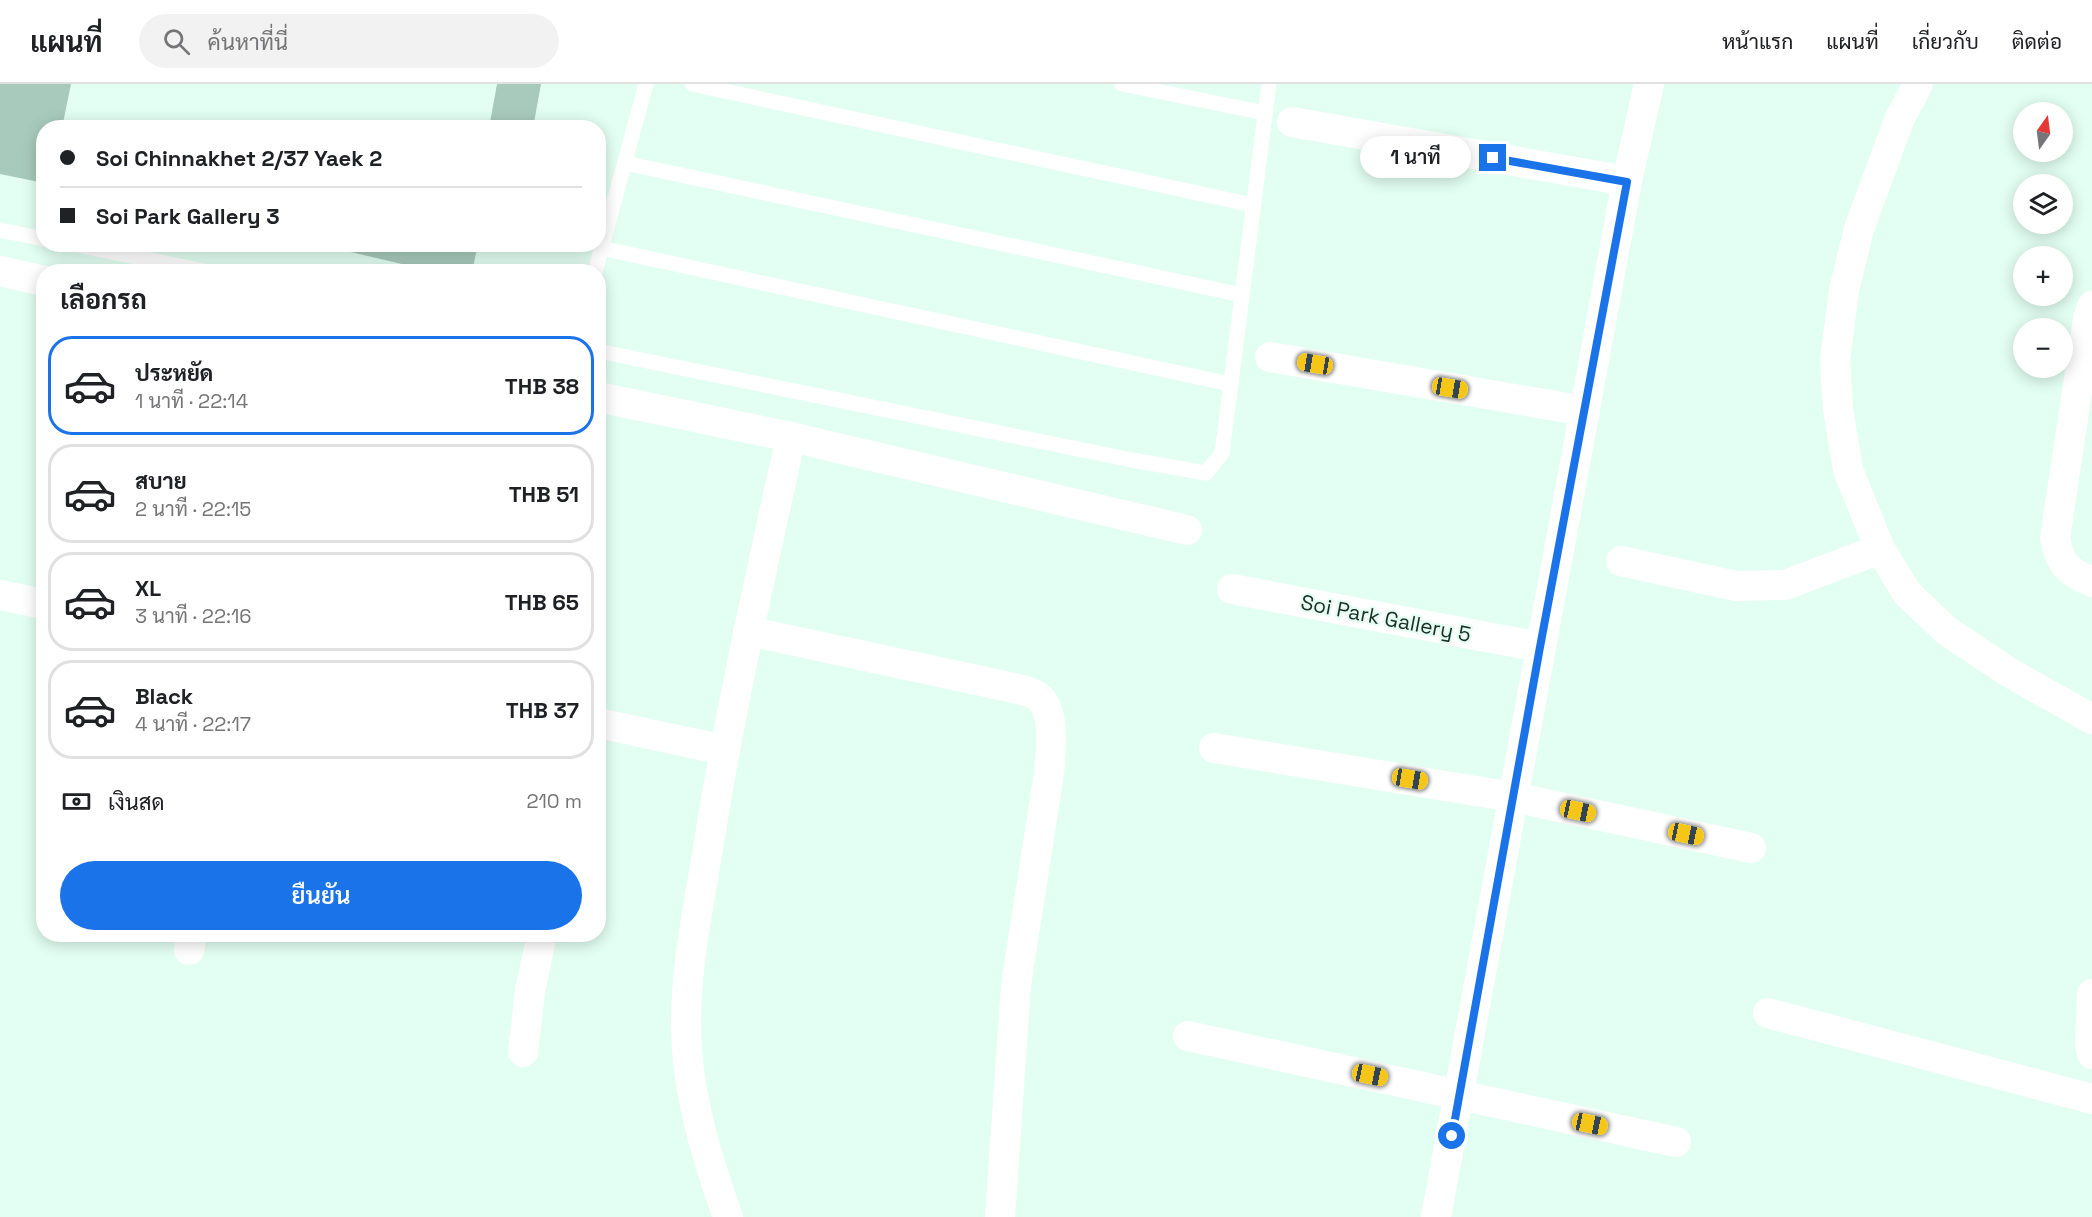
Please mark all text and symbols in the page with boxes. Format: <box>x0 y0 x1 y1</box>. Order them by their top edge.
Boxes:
search box <box>139 14 559 68</box>
text: แผนที่ <box>30 24 103 60</box>
icon: search <box>160 25 193 58</box>
text: ค้นหาที่นี่ <box>208 28 288 56</box>
text: หน้าแรก <box>1722 28 1793 55</box>
text: แผนที่ <box>1826 28 1879 55</box>
text: เกี่ยวกับ <box>1912 28 1979 55</box>
text: ติดต่อ <box>2012 28 2062 55</box>
north arrow <box>2013 102 2073 162</box>
map controls <box>2013 102 2073 378</box>
callout: 1 นาที <box>1361 137 1472 179</box>
text: Soi Chinnakhet 2/37 Yaek 2 <box>96 144 382 172</box>
text: 1 นาที <box>1390 144 1441 170</box>
route end <box>1479 144 1506 171</box>
button: layers <box>2013 174 2073 234</box>
text: Soi Park Gallery 3 <box>96 202 280 230</box>
button: + <box>2013 246 2073 306</box>
text: เลือกรถ <box>60 282 147 317</box>
button: − <box>2013 318 2073 378</box>
car <box>1296 352 1334 376</box>
icon: car <box>63 359 117 413</box>
text: ประหยัด <box>135 359 213 387</box>
text: THB 38 <box>505 372 579 400</box>
car <box>1431 376 1469 400</box>
text: 1 นาที · 22:14 <box>135 388 248 414</box>
icon: car <box>63 467 117 521</box>
text: สบาย <box>135 467 187 495</box>
text: THB 51 <box>509 480 579 508</box>
text: 2 นาที · 22:15 <box>135 496 251 522</box>
text: XL <box>135 574 161 602</box>
icon: car <box>63 575 117 629</box>
text: THB 65 <box>505 588 579 616</box>
street label: Soi Park Gallery 5 <box>1299 588 1473 648</box>
text: 3 นาที · 22:16 <box>135 603 252 629</box>
text: Black <box>135 682 193 710</box>
icon: car <box>63 683 117 737</box>
text: THB 37 <box>506 696 579 724</box>
text: 4 นาที · 22:17 <box>135 711 251 737</box>
car <box>1391 767 1429 791</box>
icon: cash <box>60 785 93 818</box>
text: เงินสด <box>108 788 165 816</box>
text: 210 m <box>526 788 582 814</box>
car <box>1559 798 1597 824</box>
car <box>1667 821 1705 847</box>
button: ยืนยัน <box>60 861 582 930</box>
car <box>1351 1062 1389 1088</box>
car <box>1571 1111 1609 1137</box>
route start <box>1438 1122 1465 1149</box>

